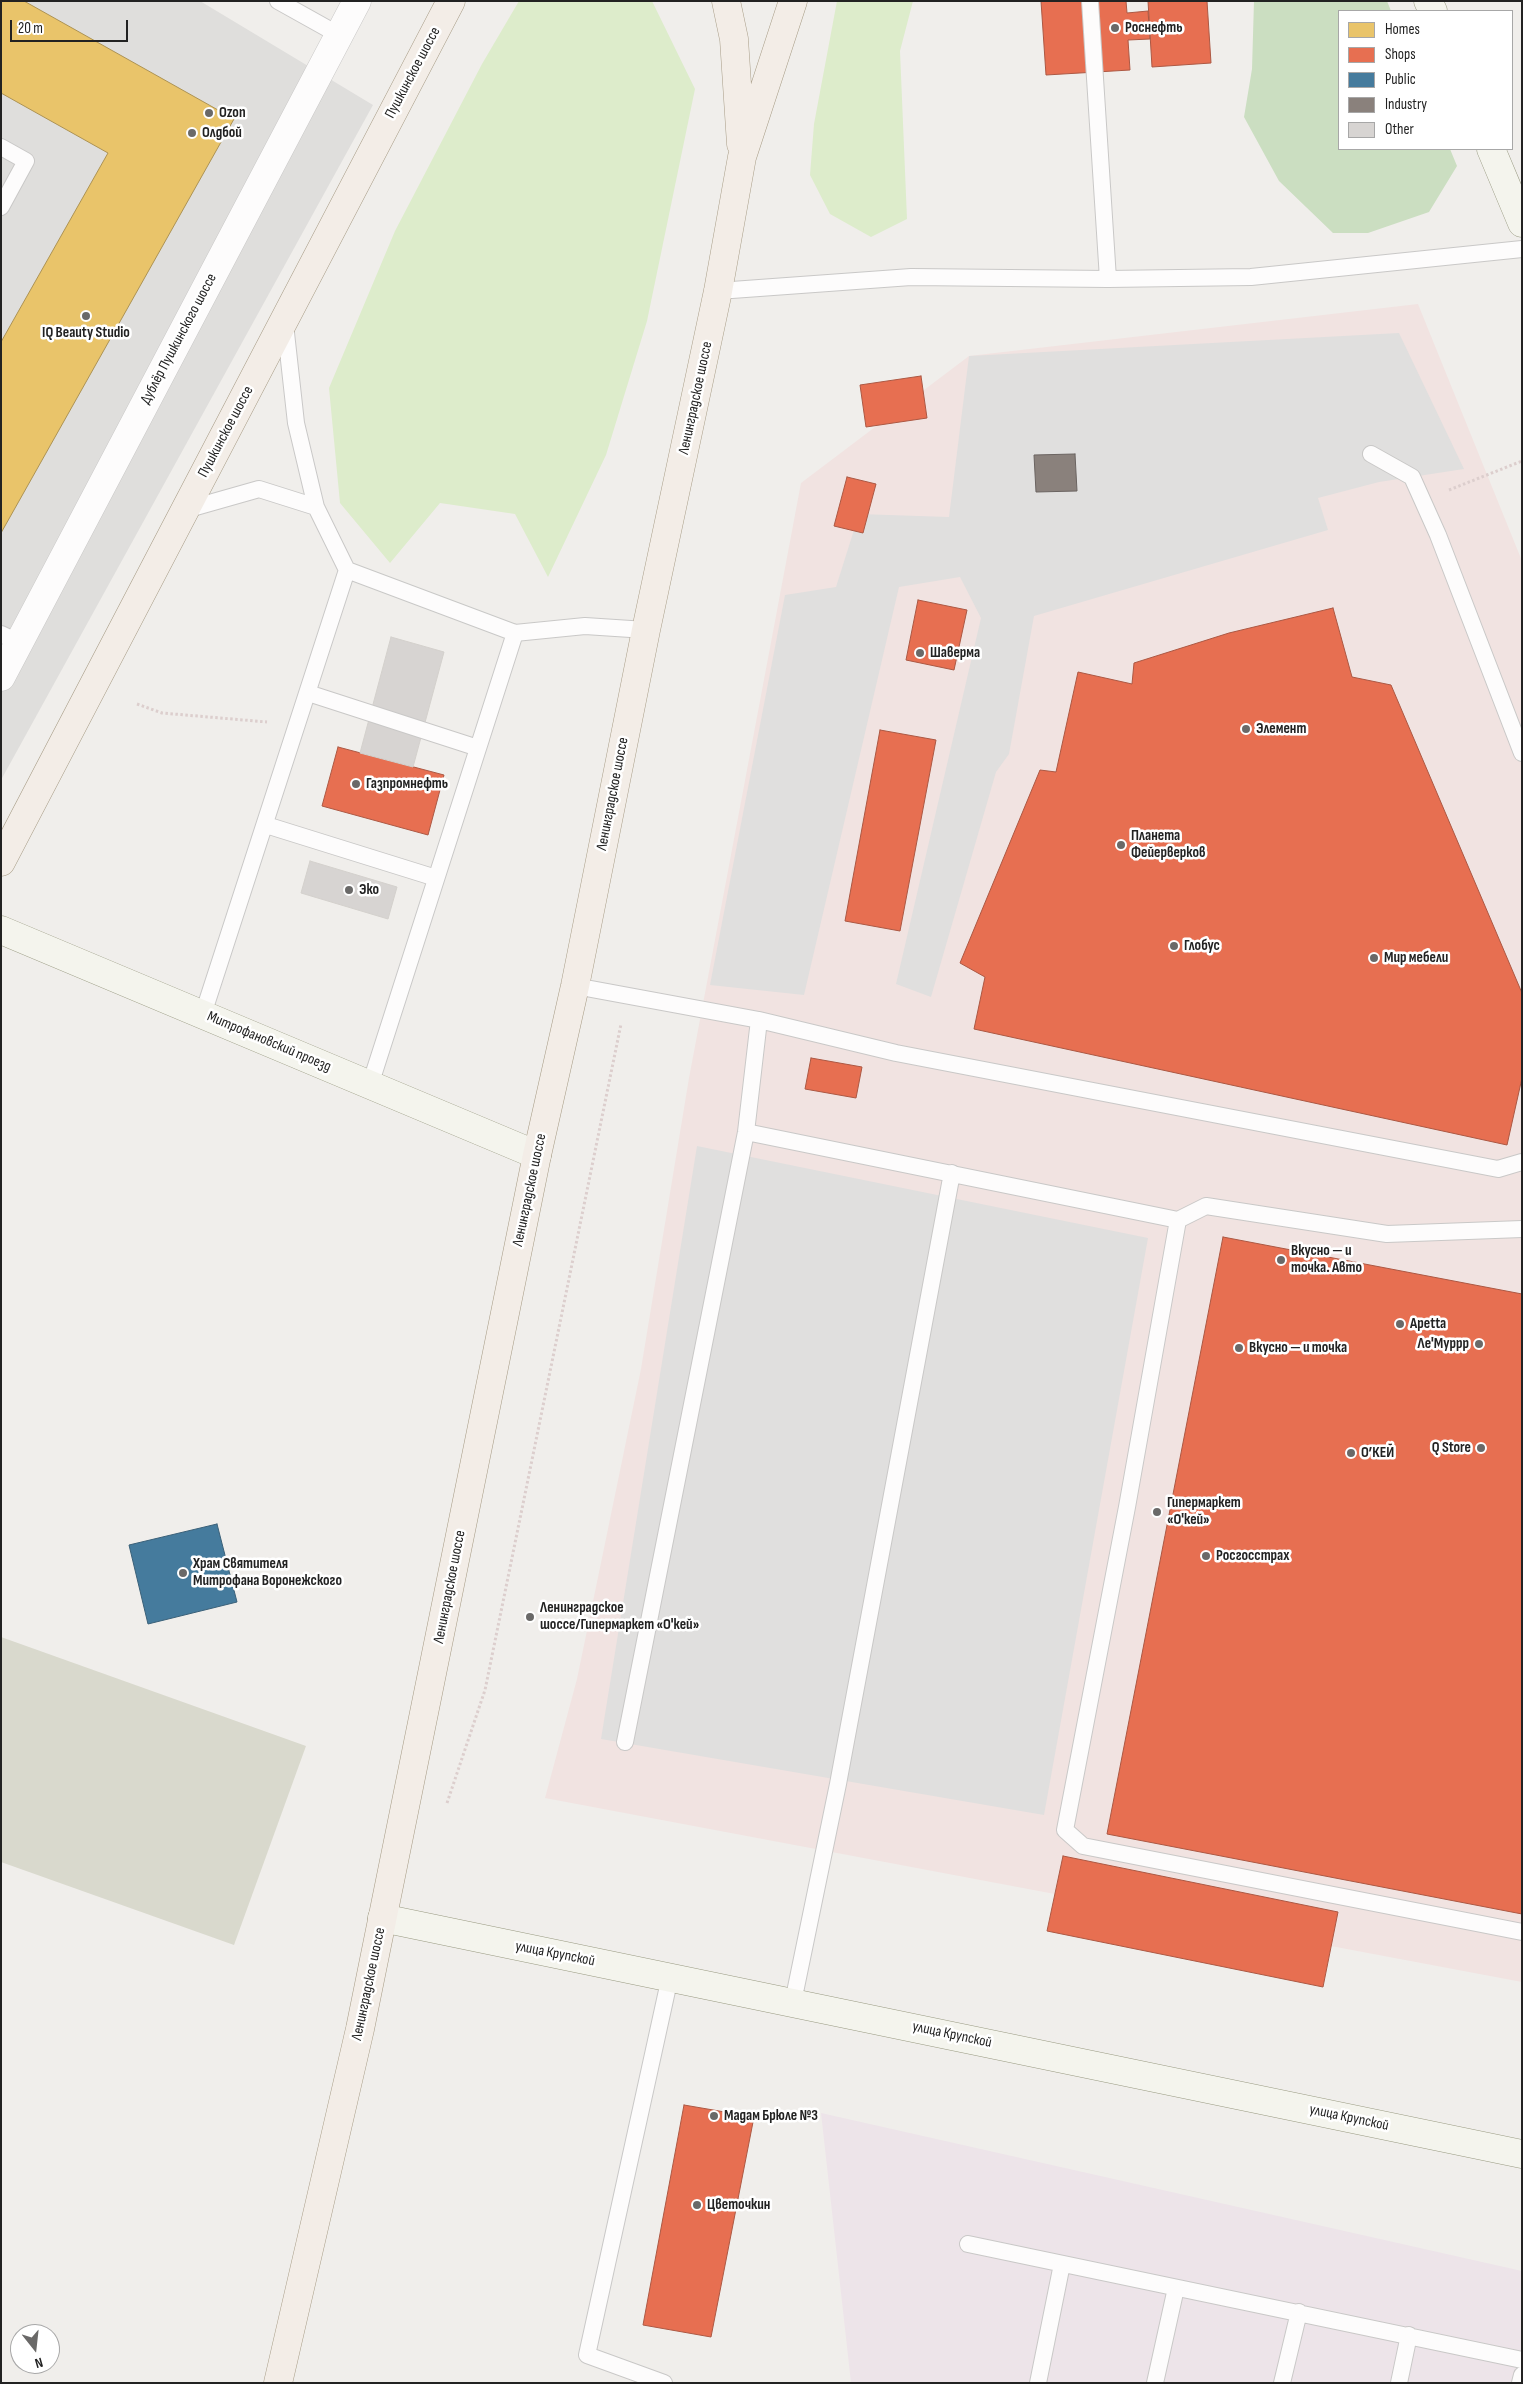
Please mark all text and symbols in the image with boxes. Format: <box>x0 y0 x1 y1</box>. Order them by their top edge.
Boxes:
scale bar <box>12 10 130 42</box>
legend <box>1338 10 1513 150</box>
text: 20 m <box>18 19 43 38</box>
place label: Роснефть <box>1125 19 1182 37</box>
text: Homes <box>1385 20 1420 39</box>
marker: Роснефть <box>1109 22 1121 34</box>
street label: Пушкинское шоссе <box>381 24 445 122</box>
text: Shops <box>1385 45 1416 64</box>
text: Public <box>1385 70 1416 89</box>
text: Industry <box>1385 95 1427 114</box>
place label: Ozon <box>219 104 246 122</box>
marker: Ozon <box>203 107 215 119</box>
text: Other <box>1385 120 1414 139</box>
place label: Олдбой <box>202 124 242 142</box>
marker: Олдбой <box>186 127 198 139</box>
street label: Дублёр Пушкинского шоссе <box>137 271 221 407</box>
marker: IQ Beauty Studio <box>80 310 92 322</box>
place label: IQ Beauty Studio <box>42 324 130 342</box>
street label: Ленинградское шоссе <box>675 340 717 456</box>
street label: Пушкинское шоссе <box>194 383 258 481</box>
place label: Шаверма <box>930 644 980 662</box>
marker: Шаверма <box>914 647 926 659</box>
place label: Элемент <box>1256 720 1306 738</box>
marker: Элемент <box>1240 723 1252 735</box>
street label: Ленинградское шоссе <box>593 736 633 852</box>
place label: Газпромнефть <box>366 775 448 793</box>
marker: Газпромнефть <box>350 778 362 790</box>
place label: Планета Фейерверков <box>1131 827 1206 862</box>
marker: Планета Фейерверков <box>1115 839 1127 851</box>
place label: Эко <box>359 881 379 899</box>
marker: Эко <box>343 884 355 896</box>
place label: Глобус <box>1184 937 1220 955</box>
marker: Глобус <box>1168 940 1180 952</box>
place label: Мир мебели <box>1384 949 1448 967</box>
marker: Мир мебели <box>1368 952 1380 964</box>
street label: Митрофановский проезд <box>204 1008 334 1076</box>
street label: Ленинградское шоссе <box>509 1132 551 1248</box>
place label: Вкусно — и точка. Авто <box>1291 1242 1362 1277</box>
marker: Вкусно — и точка. Авто <box>1275 1254 1287 1266</box>
place label: Apetta <box>1410 1315 1446 1333</box>
marker: Apetta <box>1394 1318 1406 1330</box>
place label: Ле'Муррр <box>1418 1335 1469 1353</box>
marker: Ле'Муррр <box>1473 1338 1485 1350</box>
place label: Вкусно — и точка <box>1249 1339 1347 1357</box>
marker: Вкусно — и точка <box>1233 1342 1245 1354</box>
place label: Q Store <box>1432 1439 1471 1457</box>
marker: Q Store <box>1475 1442 1487 1454</box>
place label: О’КЕЙ <box>1361 1444 1394 1462</box>
marker: О’КЕЙ <box>1345 1447 1357 1459</box>
place label: Гипермаркет «О'кей» <box>1167 1494 1241 1529</box>
marker: Гипермаркет «О'кей» <box>1151 1506 1163 1518</box>
street label: Ленинградское шоссе <box>430 1529 470 1645</box>
place label: Росгосстрах <box>1216 1547 1289 1565</box>
marker: Росгосстрах <box>1200 1550 1212 1562</box>
place label: Храм Святителя Митрофана Воронежского <box>193 1555 342 1590</box>
marker: Храм Святителя Митрофана Воронежского <box>177 1567 189 1579</box>
place label: Ленинградское шоссе/Гипермаркет «О'кей» <box>540 1599 699 1634</box>
marker: Ленинградское шоссе/Гипермаркет «О'кей» <box>524 1611 536 1623</box>
street label: Ленинградское шоссе <box>348 1926 390 2042</box>
street label: улица Крупской <box>514 1937 596 1971</box>
street label: улица Крупской <box>911 2018 993 2052</box>
street label: улица Крупской <box>1308 2101 1390 2135</box>
place label: Мадам Брюле №3 <box>724 2107 818 2125</box>
marker: Мадам Брюле №3 <box>708 2110 720 2122</box>
place label: Цветочкин <box>707 2196 770 2214</box>
marker: Цветочкин <box>691 2199 703 2211</box>
north arrow <box>10 2324 60 2374</box>
text: N <box>33 2354 45 2372</box>

